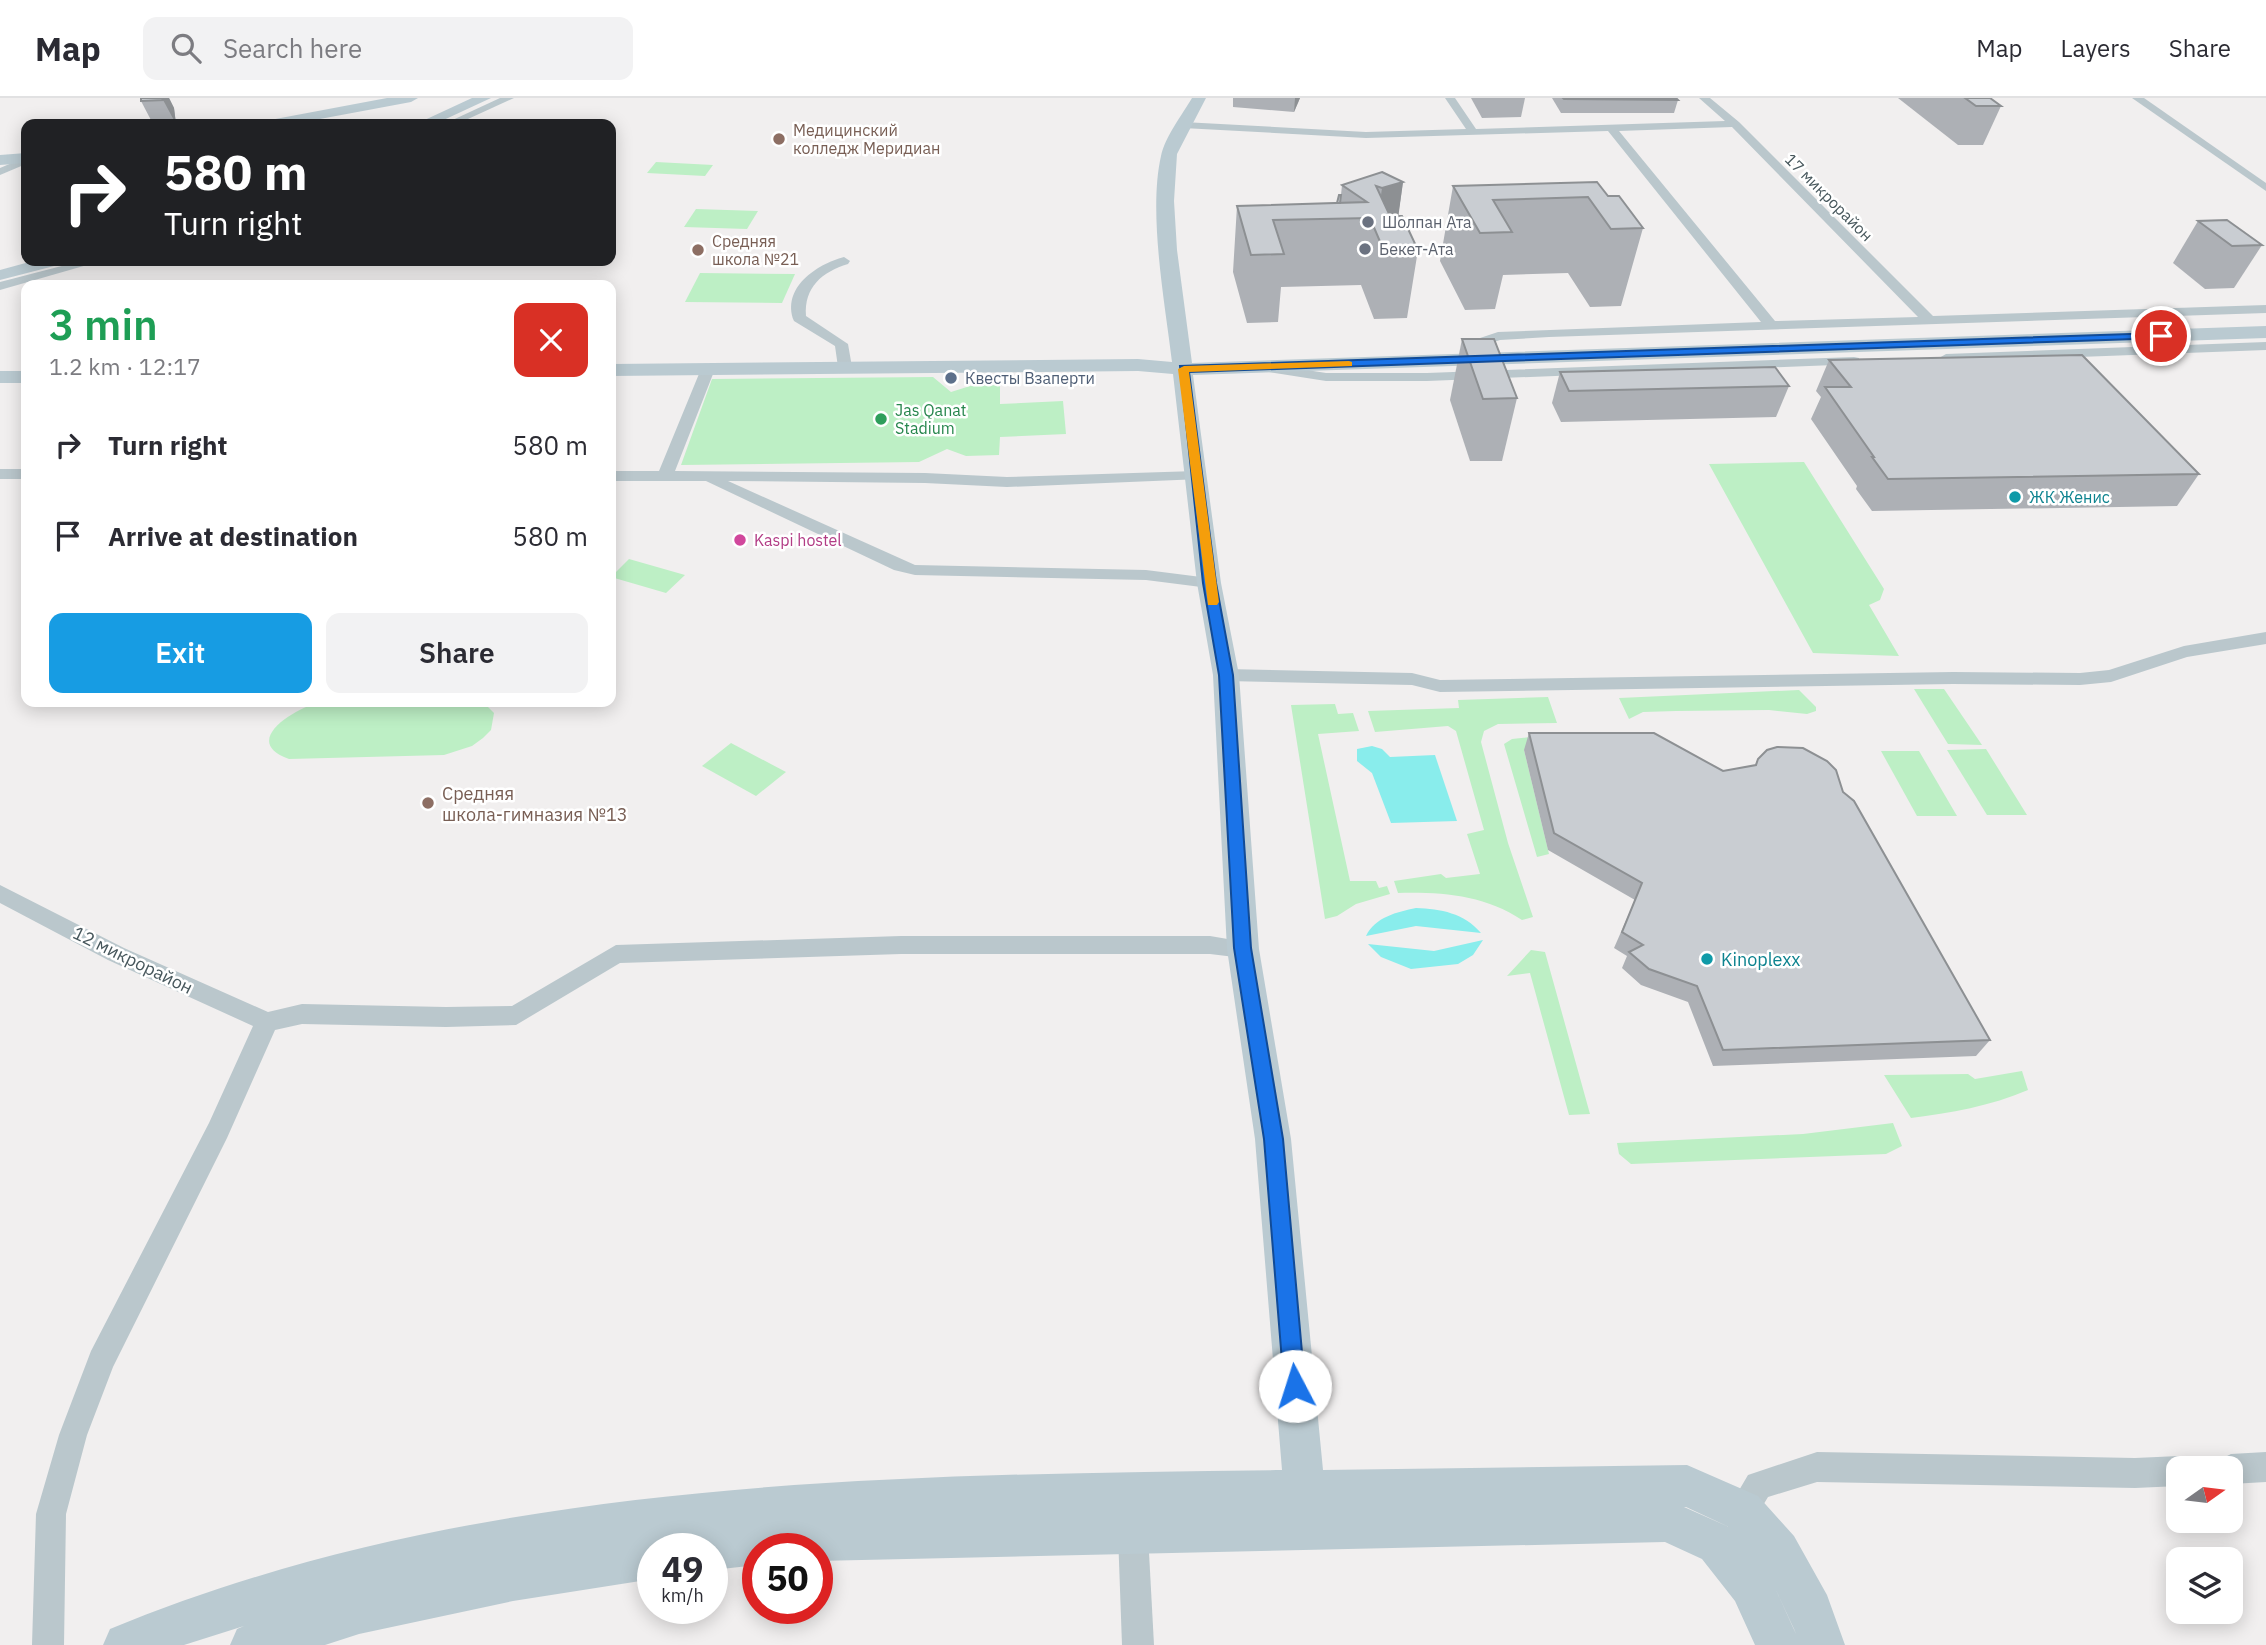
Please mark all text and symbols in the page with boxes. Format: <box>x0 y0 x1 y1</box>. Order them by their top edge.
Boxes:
search box <box>143 17 633 80</box>
text: Map <box>35 27 101 70</box>
icon: search <box>167 29 205 67</box>
text: Search here <box>223 31 362 65</box>
text: Map <box>1976 32 2023 64</box>
text: Layers <box>2061 32 2131 64</box>
text: Share <box>2169 32 2231 64</box>
place label: Медицинский колледж Меридиан <box>793 120 940 158</box>
marker: Медицинский колледж Меридиан <box>771 131 787 147</box>
text: 580 m <box>164 140 308 203</box>
icon: right <box>49 147 140 238</box>
street label: 17 микрорайон <box>1781 149 1877 245</box>
text: Turn right <box>164 202 302 244</box>
place label: Шолпан Ата <box>1382 212 1472 232</box>
marker: Шолпан Ата <box>1360 214 1376 230</box>
place label: Средняя школа №21 <box>712 231 799 269</box>
place label: Бекет-Ата <box>1379 239 1454 259</box>
marker: Бекет-Ата <box>1357 241 1373 257</box>
marker: Средняя школа №21 <box>690 242 706 258</box>
text: 3 min <box>49 297 158 352</box>
button: close <box>514 303 588 377</box>
pin <box>2131 306 2191 366</box>
icon: arrive <box>2142 317 2180 355</box>
text: 1.2 km · 12:17 <box>49 351 201 381</box>
place label: Квесты Взаперти <box>965 368 1095 388</box>
marker: Квесты Взаперти <box>943 370 959 386</box>
place label: Jas Qanat Stadium <box>895 400 966 438</box>
marker: Jas Qanat Stadium <box>873 411 889 427</box>
icon: right <box>49 426 87 464</box>
text: Turn right <box>108 428 227 462</box>
text: 580 m <box>512 428 588 462</box>
place label: ЖК Женис <box>2029 487 2110 507</box>
marker: ЖК Женис <box>2007 489 2023 505</box>
icon: arrive <box>49 517 87 555</box>
text: Arrive at destination <box>108 519 358 553</box>
text: 580 m <box>512 519 588 553</box>
place label: Kaspi hostel <box>754 530 842 550</box>
marker: Kaspi hostel <box>732 532 748 548</box>
button: Exit <box>49 613 312 693</box>
button: Share <box>326 613 588 693</box>
place label: Средняя школа-гимназия №13 <box>442 782 628 826</box>
marker: Средняя школа-гимназия №13 <box>420 795 436 811</box>
street label: 12 микрорайон <box>69 921 197 999</box>
place label: Kinoplexx <box>1721 948 1800 971</box>
marker: Kinoplexx <box>1699 951 1715 967</box>
position arrow <box>1258 1349 1332 1423</box>
north arrow <box>2166 1456 2244 1533</box>
map controls <box>2166 1456 2243 1624</box>
speed limit sign: 50 <box>742 1533 833 1624</box>
text: 49 <box>661 1546 704 1592</box>
button: layers <box>2166 1547 2243 1624</box>
text: km/h <box>661 1584 704 1607</box>

